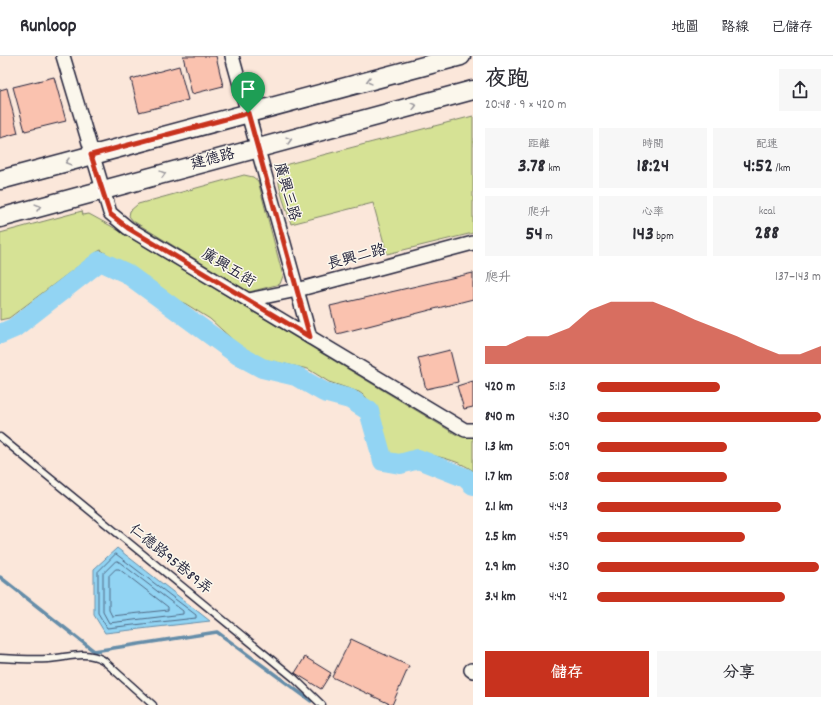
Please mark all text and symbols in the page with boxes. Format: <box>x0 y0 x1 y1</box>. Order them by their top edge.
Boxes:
text: Runloop <box>20 14 76 41</box>
text: 地圖 <box>671 18 699 38</box>
text: 路線 <box>721 18 749 38</box>
text: 已儲存 <box>771 18 813 38</box>
text: 夜跑 <box>485 65 529 96</box>
button: share <box>779 69 821 111</box>
pin <box>231 72 265 113</box>
one-way arrow <box>366 76 372 84</box>
icon: arrive <box>237 78 259 100</box>
text: 20:48 · 9 × 420 m <box>485 96 567 115</box>
one-way arrow <box>411 102 418 111</box>
one-way arrow <box>285 136 292 145</box>
text: 距離 <box>528 137 550 153</box>
text: 時間 <box>642 137 664 153</box>
text: 配速 <box>756 137 778 153</box>
street label: 建德路 <box>188 144 238 176</box>
text: 3.78 <box>518 153 546 181</box>
text: 18:24 <box>637 153 669 181</box>
text: 4:52 <box>743 153 773 181</box>
one-way arrow <box>65 157 71 165</box>
street label: 廣興三路 <box>267 160 305 224</box>
text: km <box>546 161 560 177</box>
text: /km <box>773 161 791 177</box>
one-way arrow <box>160 170 166 178</box>
one-way arrow <box>34 204 41 212</box>
text: kcal <box>759 204 775 220</box>
text: 爬升 <box>528 205 550 221</box>
text: 心率 <box>642 205 664 221</box>
text: 288 <box>755 220 779 248</box>
text: 54 <box>525 221 543 249</box>
text: 143 <box>632 221 654 249</box>
text: m <box>543 229 553 245</box>
text: bpm <box>654 229 674 245</box>
street label: 長興二路 <box>325 240 389 276</box>
street label: 廣興五街 <box>197 244 259 294</box>
text: 137–143 m <box>775 268 821 287</box>
text: 爬升 <box>485 269 511 288</box>
text: 420 m <box>485 378 515 397</box>
text: 5:13 <box>549 378 566 397</box>
text: 840 m <box>485 408 515 427</box>
text: 4:30 <box>549 408 569 427</box>
text: 1.3 km <box>485 438 513 457</box>
text: 5:09 <box>549 438 570 457</box>
text: 1.7 km <box>485 468 512 487</box>
text: 5:08 <box>549 468 569 487</box>
text: 2.1 km <box>485 498 513 517</box>
text: 4:43 <box>549 498 568 517</box>
street label: 仁德路95巷89弄 <box>124 519 216 601</box>
text: 2.5 km <box>485 528 516 547</box>
text: 4:59 <box>549 528 569 547</box>
text: 2.9 km <box>485 558 516 577</box>
text: 4:30 <box>549 558 569 577</box>
text: 3.4 km <box>485 588 516 607</box>
text: 4:42 <box>549 588 568 607</box>
button: 儲存 <box>485 651 649 697</box>
button: 分享 <box>657 651 821 697</box>

